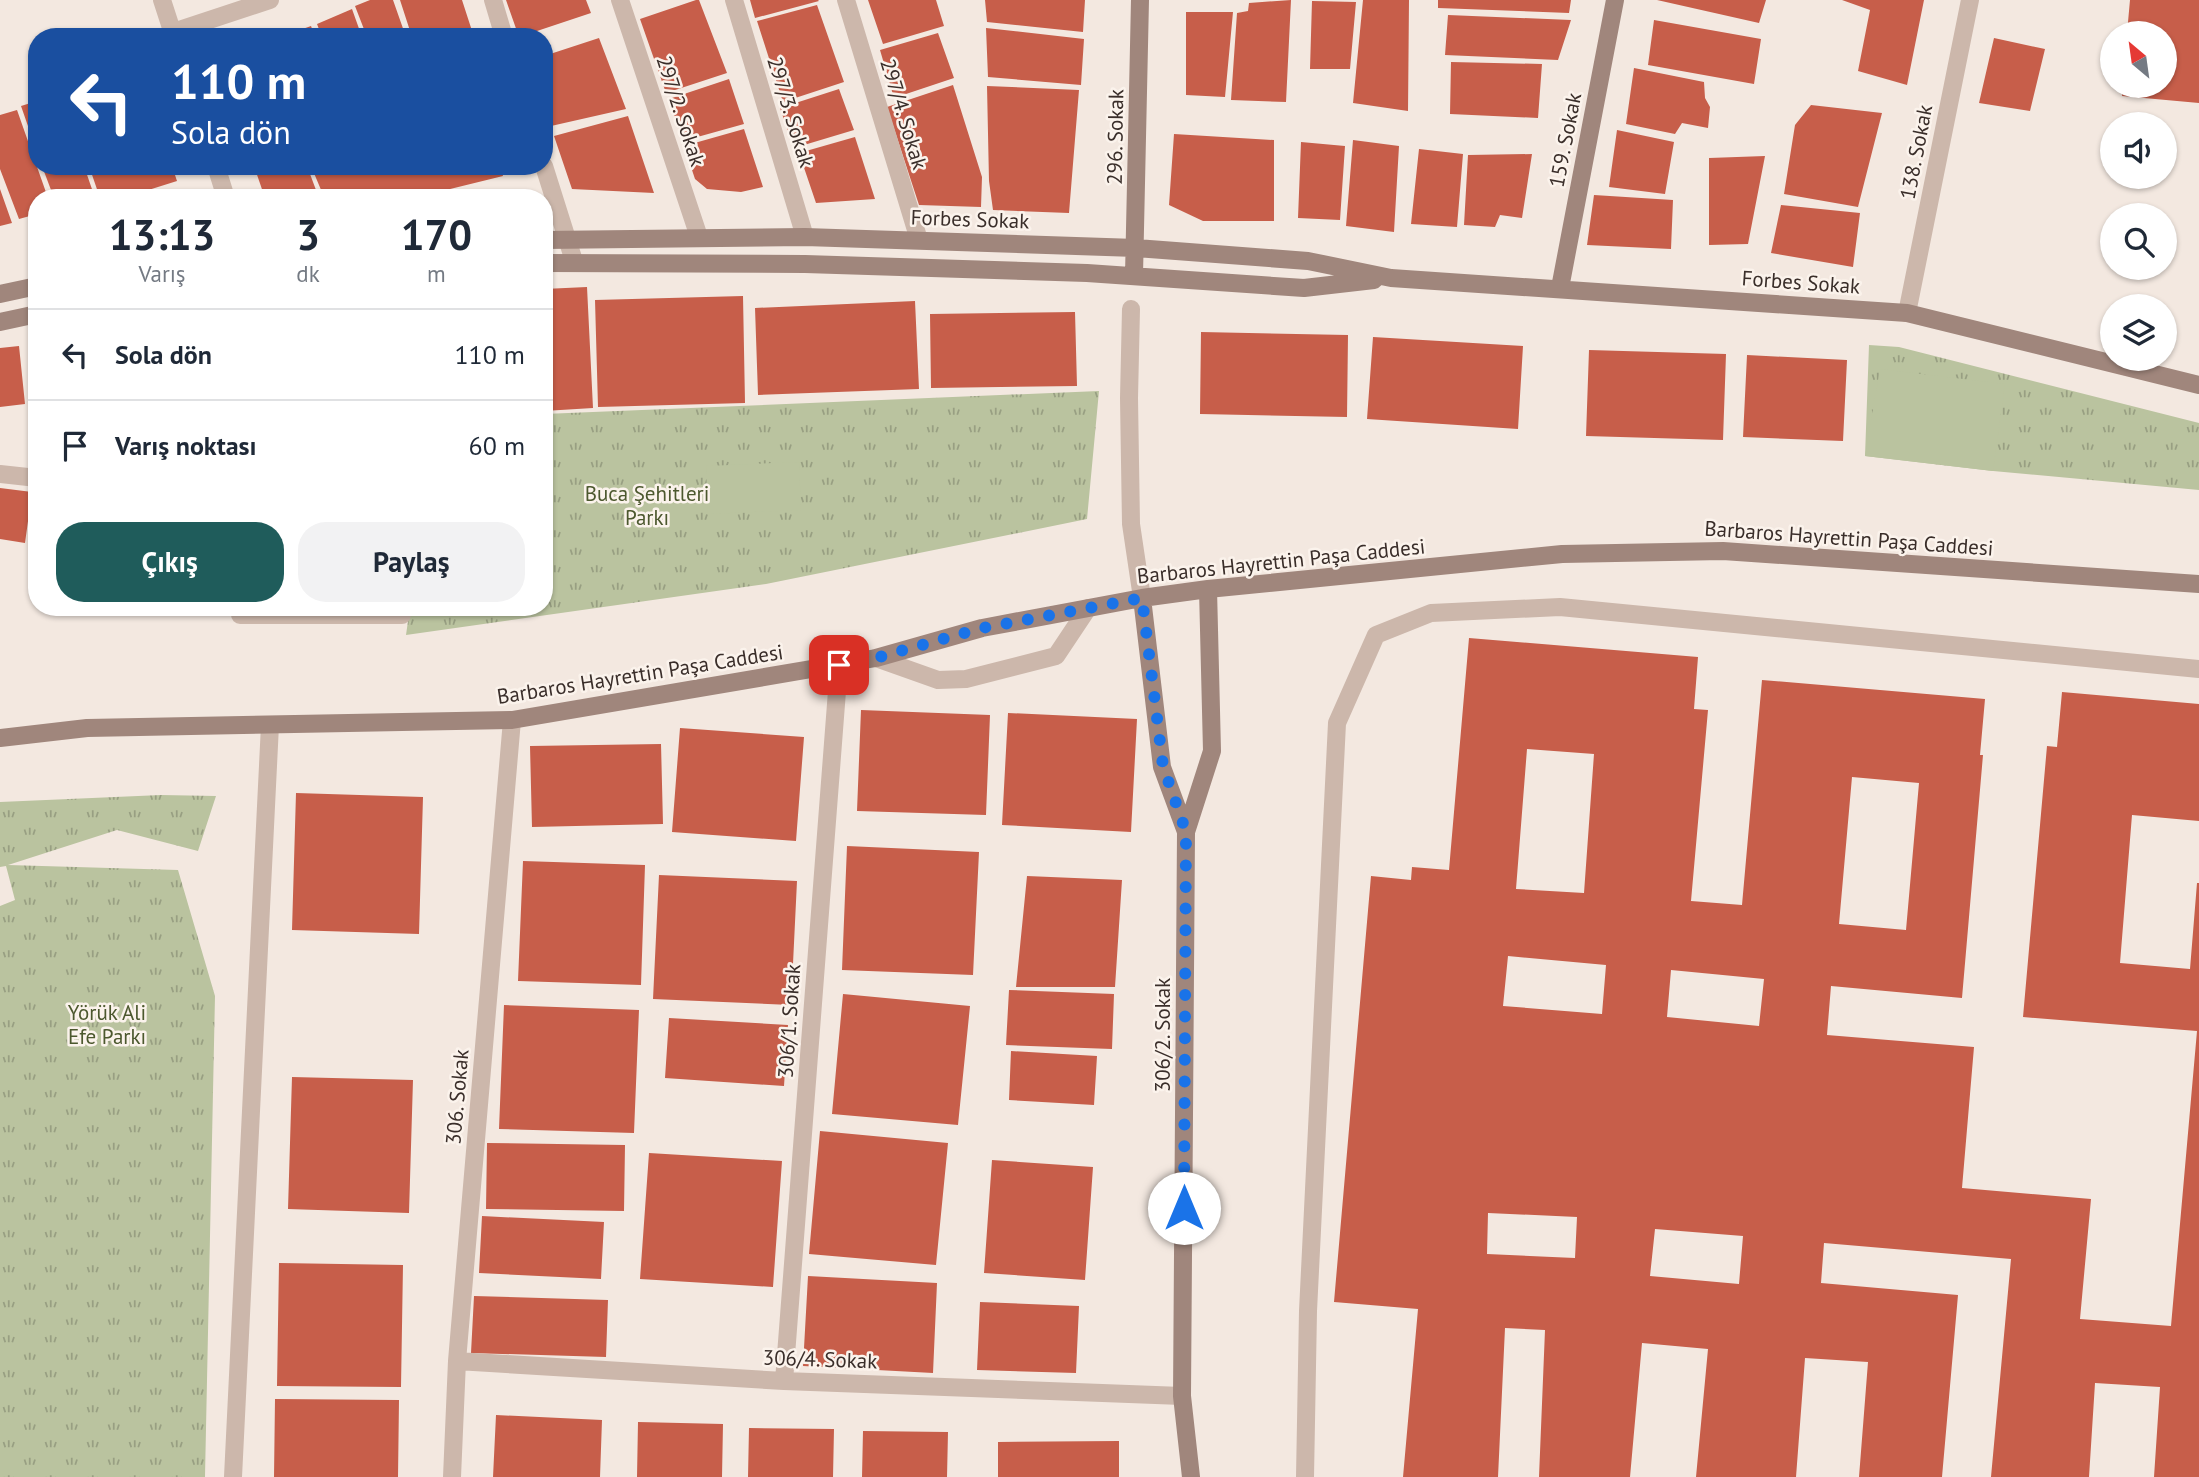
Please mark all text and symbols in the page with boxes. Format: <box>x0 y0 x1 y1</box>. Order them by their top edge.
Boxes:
north arrow <box>2100 21 2177 98</box>
map controls <box>2100 21 2177 371</box>
text: 110 m <box>171 49 306 113</box>
street label: 297/2. Sokak <box>650 52 712 170</box>
street label: 297/3. Sokak <box>761 53 821 171</box>
street label: 297/4. Sokak <box>874 55 934 173</box>
icon: left <box>56 56 147 147</box>
street label: 296. Sokak <box>1101 89 1129 185</box>
street label: 159. Sokak <box>1543 90 1587 190</box>
street label: 138. Sokak <box>1894 102 1938 202</box>
text: Sola dön <box>171 111 291 153</box>
button: sound <box>2100 112 2177 189</box>
street label: Forbes Sokak <box>910 203 1030 235</box>
button: search <box>2100 203 2177 280</box>
text: 13:13 <box>109 207 215 262</box>
text: 3 <box>296 207 320 262</box>
text: 170 <box>401 207 472 262</box>
text: Varış <box>139 259 186 288</box>
text: dk <box>296 259 320 288</box>
text: m <box>427 259 446 288</box>
street label: Forbes Sokak <box>1741 264 1861 300</box>
button: layers <box>2100 294 2177 371</box>
icon: left <box>56 336 94 374</box>
text: Sola dön <box>115 338 212 371</box>
text: 110 m <box>454 338 525 371</box>
icon: arrive <box>56 427 94 465</box>
text: Varış noktası <box>115 429 257 462</box>
text: 60 m <box>469 429 525 462</box>
park label: Buca Şehitleri Parkı <box>585 480 709 531</box>
street label: Barbaros Hayrettin Paşa Caddesi <box>1704 514 1994 562</box>
button: Çıkış <box>56 522 284 602</box>
button: Paylaş <box>298 522 525 602</box>
street label: Barbaros Hayrettin Paşa Caddesi <box>1136 532 1426 590</box>
pin <box>809 635 869 695</box>
street label: Barbaros Hayrettin Paşa Caddesi <box>495 638 785 710</box>
icon: arrive <box>820 646 858 684</box>
street label: 306/1. Sokak <box>772 963 806 1079</box>
street label: 306/2. Sokak <box>1149 978 1176 1092</box>
park label: Yörük Ali Efe Parkı <box>68 999 146 1050</box>
street label: 306. Sokak <box>439 1048 475 1146</box>
position arrow <box>1147 1171 1221 1245</box>
street label: 306/4. Sokak <box>762 1344 878 1374</box>

